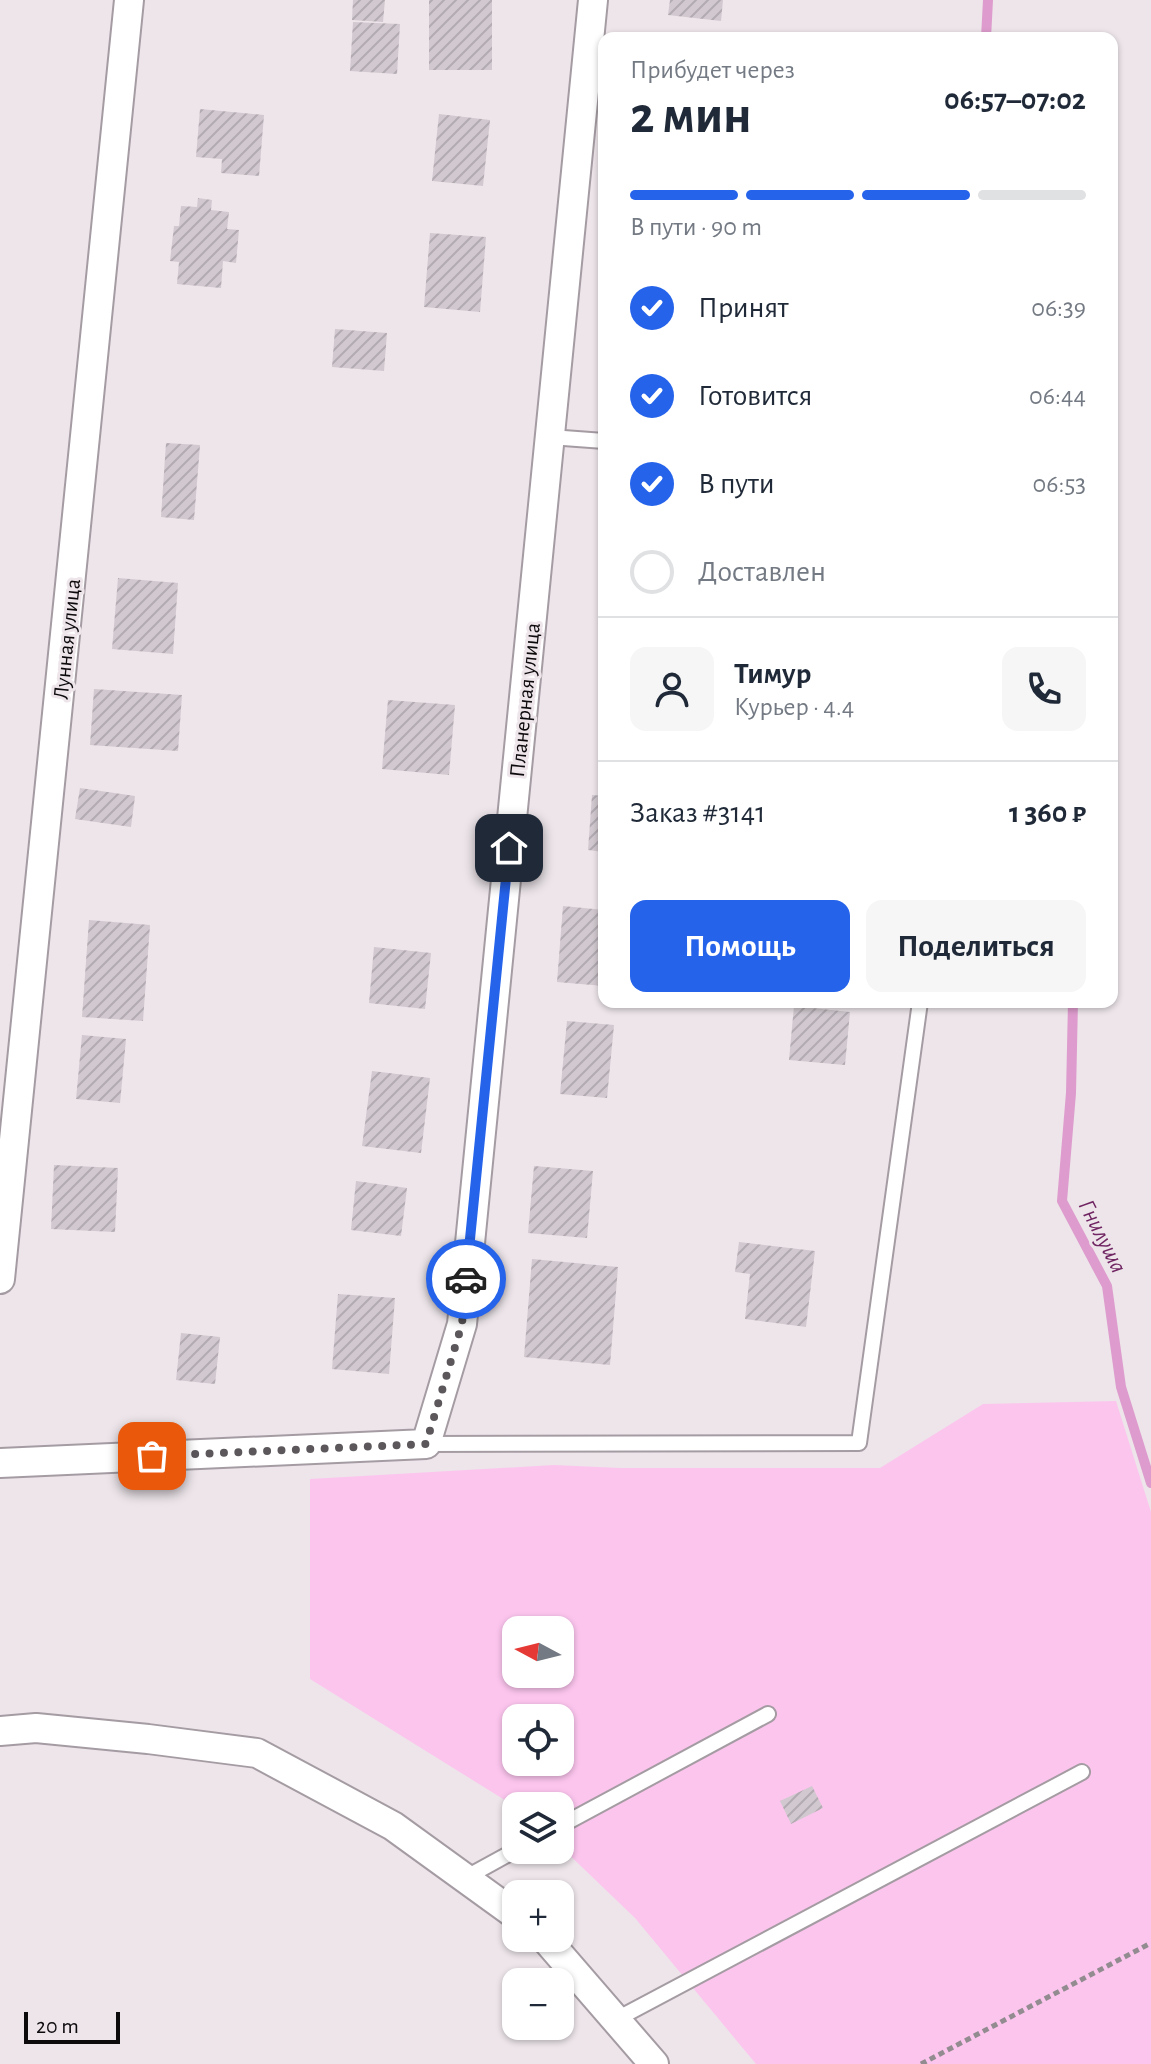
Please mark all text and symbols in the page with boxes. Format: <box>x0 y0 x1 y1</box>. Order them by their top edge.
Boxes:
text: Прибудет через <box>630 57 795 83</box>
text: 06:57–07:02 <box>944 85 1086 115</box>
text: 2 мин <box>630 90 752 142</box>
text: В пути · 90 m <box>630 214 762 240</box>
icon: check <box>630 286 674 330</box>
text: Принят <box>698 293 789 323</box>
text: 06:39 <box>1031 295 1086 321</box>
icon: check <box>630 374 674 418</box>
text: Готовится <box>698 381 812 411</box>
text: 06:44 <box>1029 383 1086 409</box>
icon: check <box>630 462 674 506</box>
text: В пути <box>698 469 775 499</box>
text: 06:53 <box>1033 471 1086 497</box>
text: Доставлен <box>698 557 826 587</box>
street label: Лунная улица <box>50 578 84 701</box>
street label: Планерная улица <box>506 622 544 779</box>
button: person <box>630 647 714 731</box>
button: phone <box>1002 647 1086 731</box>
text: Тимур <box>734 659 811 689</box>
text: Курьер · 4.4 <box>734 694 854 720</box>
text: Заказ #3141 <box>630 798 765 828</box>
text: 1 360 ₽ <box>1009 798 1086 828</box>
pin <box>475 814 543 882</box>
icon: home <box>487 826 531 870</box>
button: Помощь <box>630 900 850 992</box>
button: Поделиться <box>866 900 1086 992</box>
water label: Гнилуша <box>1074 1196 1131 1277</box>
courier <box>426 1239 506 1319</box>
icon: car <box>444 1257 488 1301</box>
pin <box>118 1422 186 1490</box>
icon: bag <box>130 1434 174 1478</box>
north arrow <box>502 1616 574 1688</box>
map controls <box>502 1616 574 2040</box>
button: locate <box>502 1704 574 1776</box>
button: layers <box>502 1792 574 1864</box>
button: + <box>502 1880 574 1952</box>
button: − <box>502 1968 574 2040</box>
scale bar <box>24 2008 120 2044</box>
text: 20 m <box>36 2015 79 2037</box>

